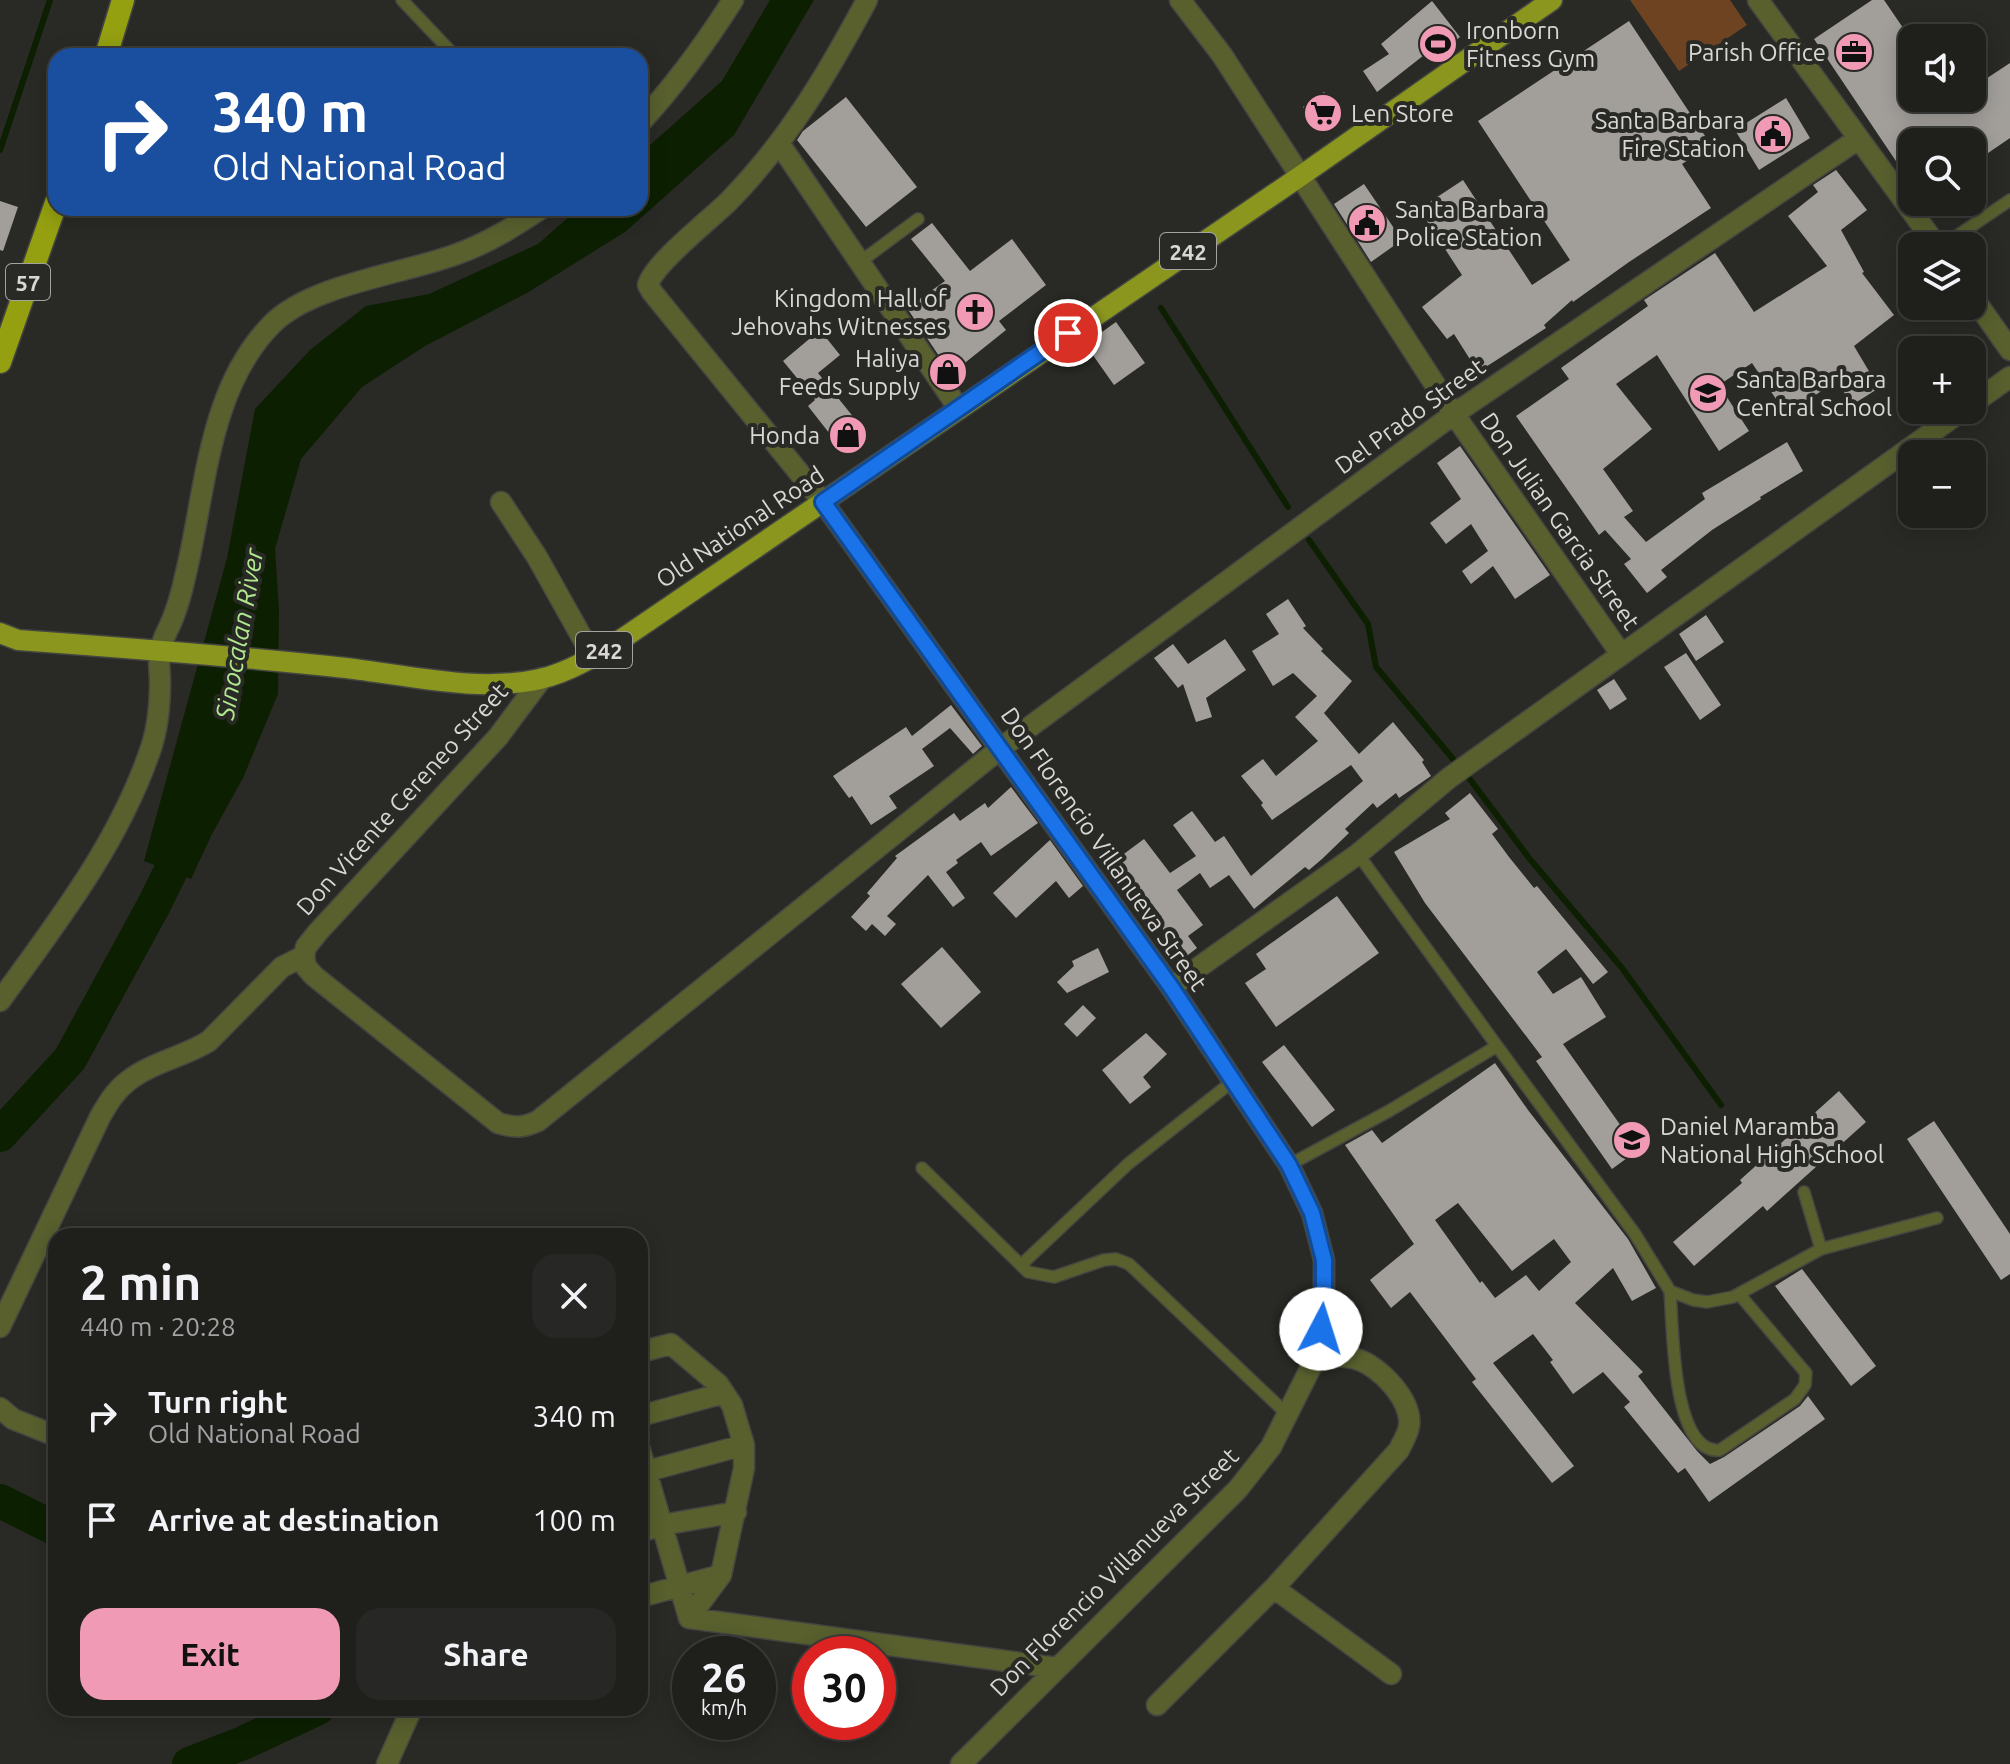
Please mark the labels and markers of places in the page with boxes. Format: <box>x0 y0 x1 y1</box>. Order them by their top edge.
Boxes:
place label: Ironborn Fitness Gym <box>1466 17 1595 72</box>
sports icon: Ironborn Fitness Gym <box>1417 23 1459 65</box>
office icon: Parish Office <box>1833 31 1875 73</box>
place label: Parish Office <box>1688 39 1826 66</box>
supermarket icon: Len Store <box>1302 92 1344 134</box>
place label: Len Store <box>1351 100 1454 127</box>
place label: Santa Barbara Fire Station <box>1595 107 1745 162</box>
public building icon: Santa Barbara Fire Station <box>1752 113 1794 155</box>
place label: Santa Barbara Police Station <box>1395 196 1545 251</box>
public building icon: Santa Barbara Police Station <box>1346 202 1388 244</box>
place label: Kingdom Hall of Jehovahs Witnesses <box>731 285 948 340</box>
church icon: Kingdom Hall of Jehovahs Witnesses <box>954 291 996 333</box>
pin <box>1034 299 1102 367</box>
place label: Haliya Feeds Supply <box>779 345 920 400</box>
shop icon: Haliya Feeds Supply <box>927 351 969 393</box>
place label: Santa Barbara Central School <box>1736 366 1892 421</box>
school or university icon: Santa Barbara Central School <box>1687 372 1729 414</box>
shop icon: Honda <box>827 414 869 456</box>
place label: Honda <box>749 422 820 449</box>
place label: Daniel Maramba National High School <box>1660 1113 1884 1168</box>
school or university icon: Daniel Maramba National High School <box>1611 1119 1653 1161</box>

